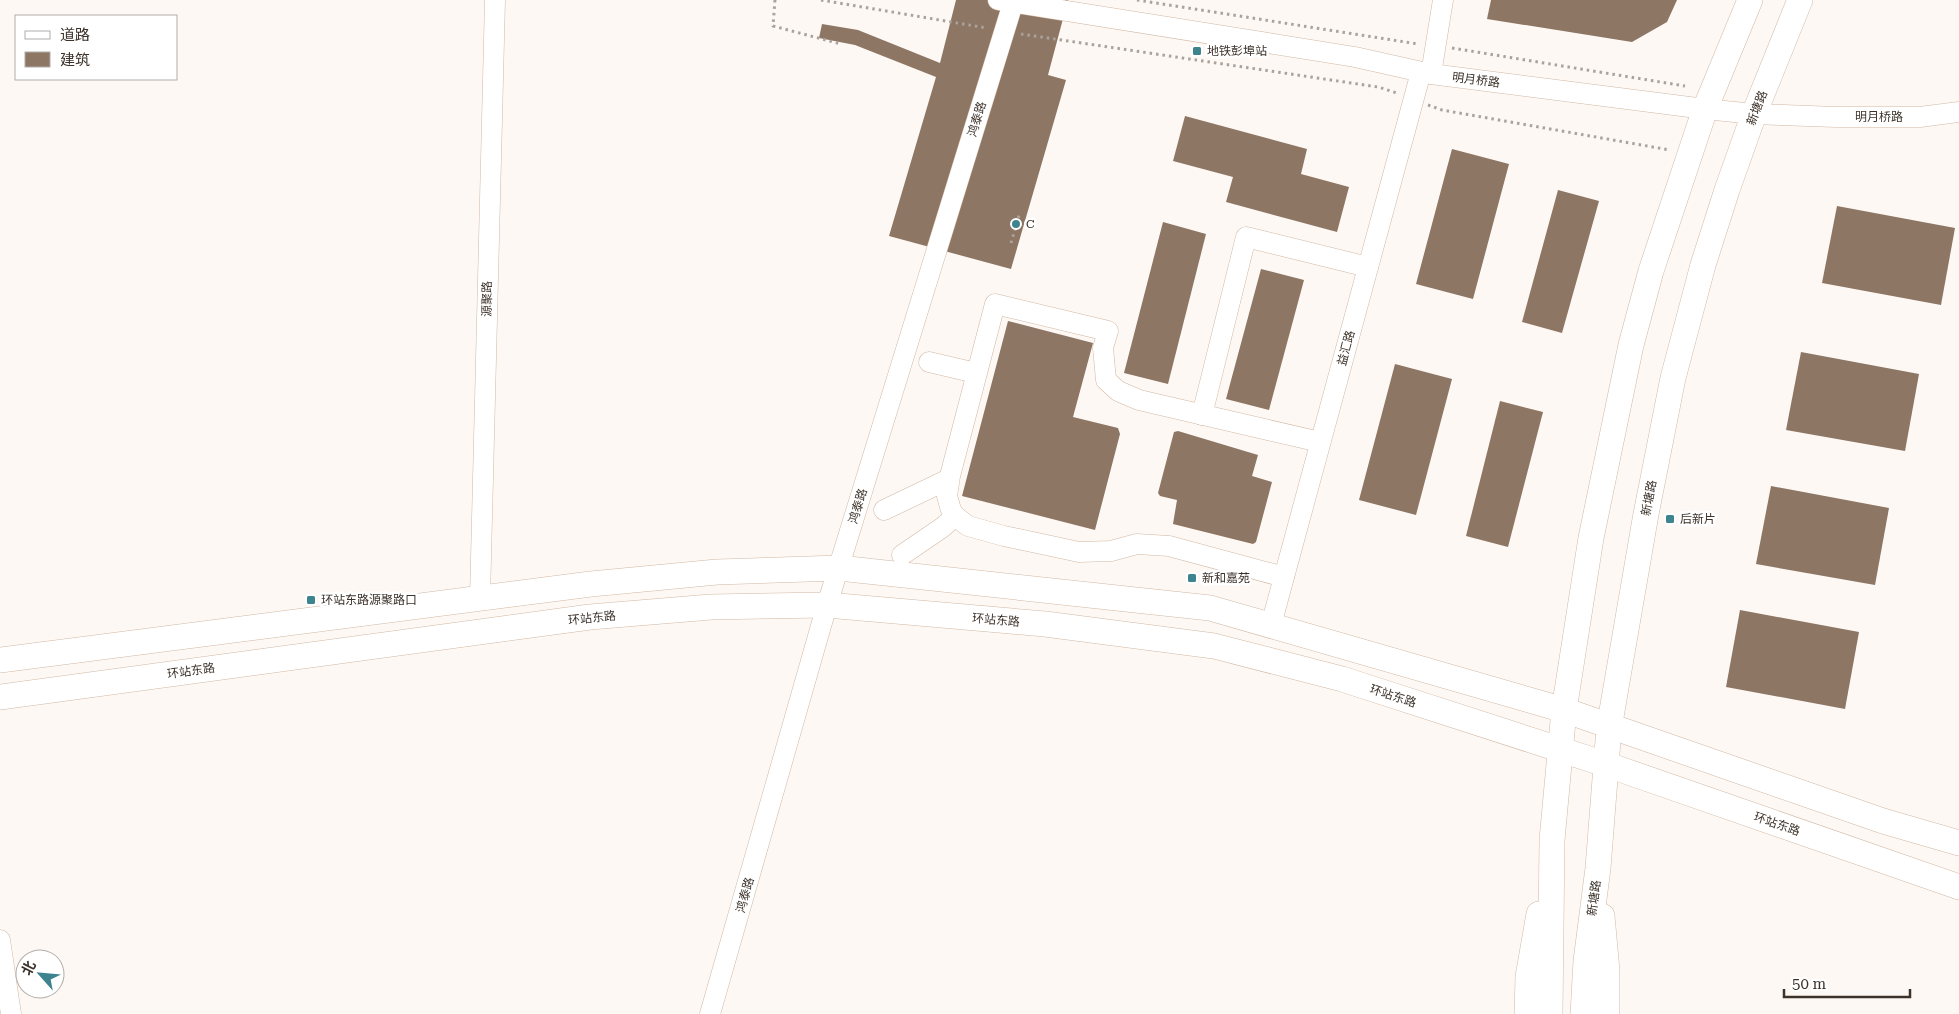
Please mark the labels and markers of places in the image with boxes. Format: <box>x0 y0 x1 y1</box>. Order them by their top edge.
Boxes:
place label: 地铁彭埠站 <box>1207 44 1267 58</box>
marker: 地铁彭埠站 <box>1191 45 1203 57</box>
place label: C <box>1026 217 1035 231</box>
marker: C <box>1010 218 1022 230</box>
place label: 后新片 <box>1680 512 1716 526</box>
marker: 后新片 <box>1664 513 1676 525</box>
place label: 新和嘉苑 <box>1202 571 1250 585</box>
marker: 新和嘉苑 <box>1186 572 1198 584</box>
place label: 环站东路源聚路口 <box>321 593 417 607</box>
marker: 环站东路源聚路口 <box>305 594 317 606</box>

